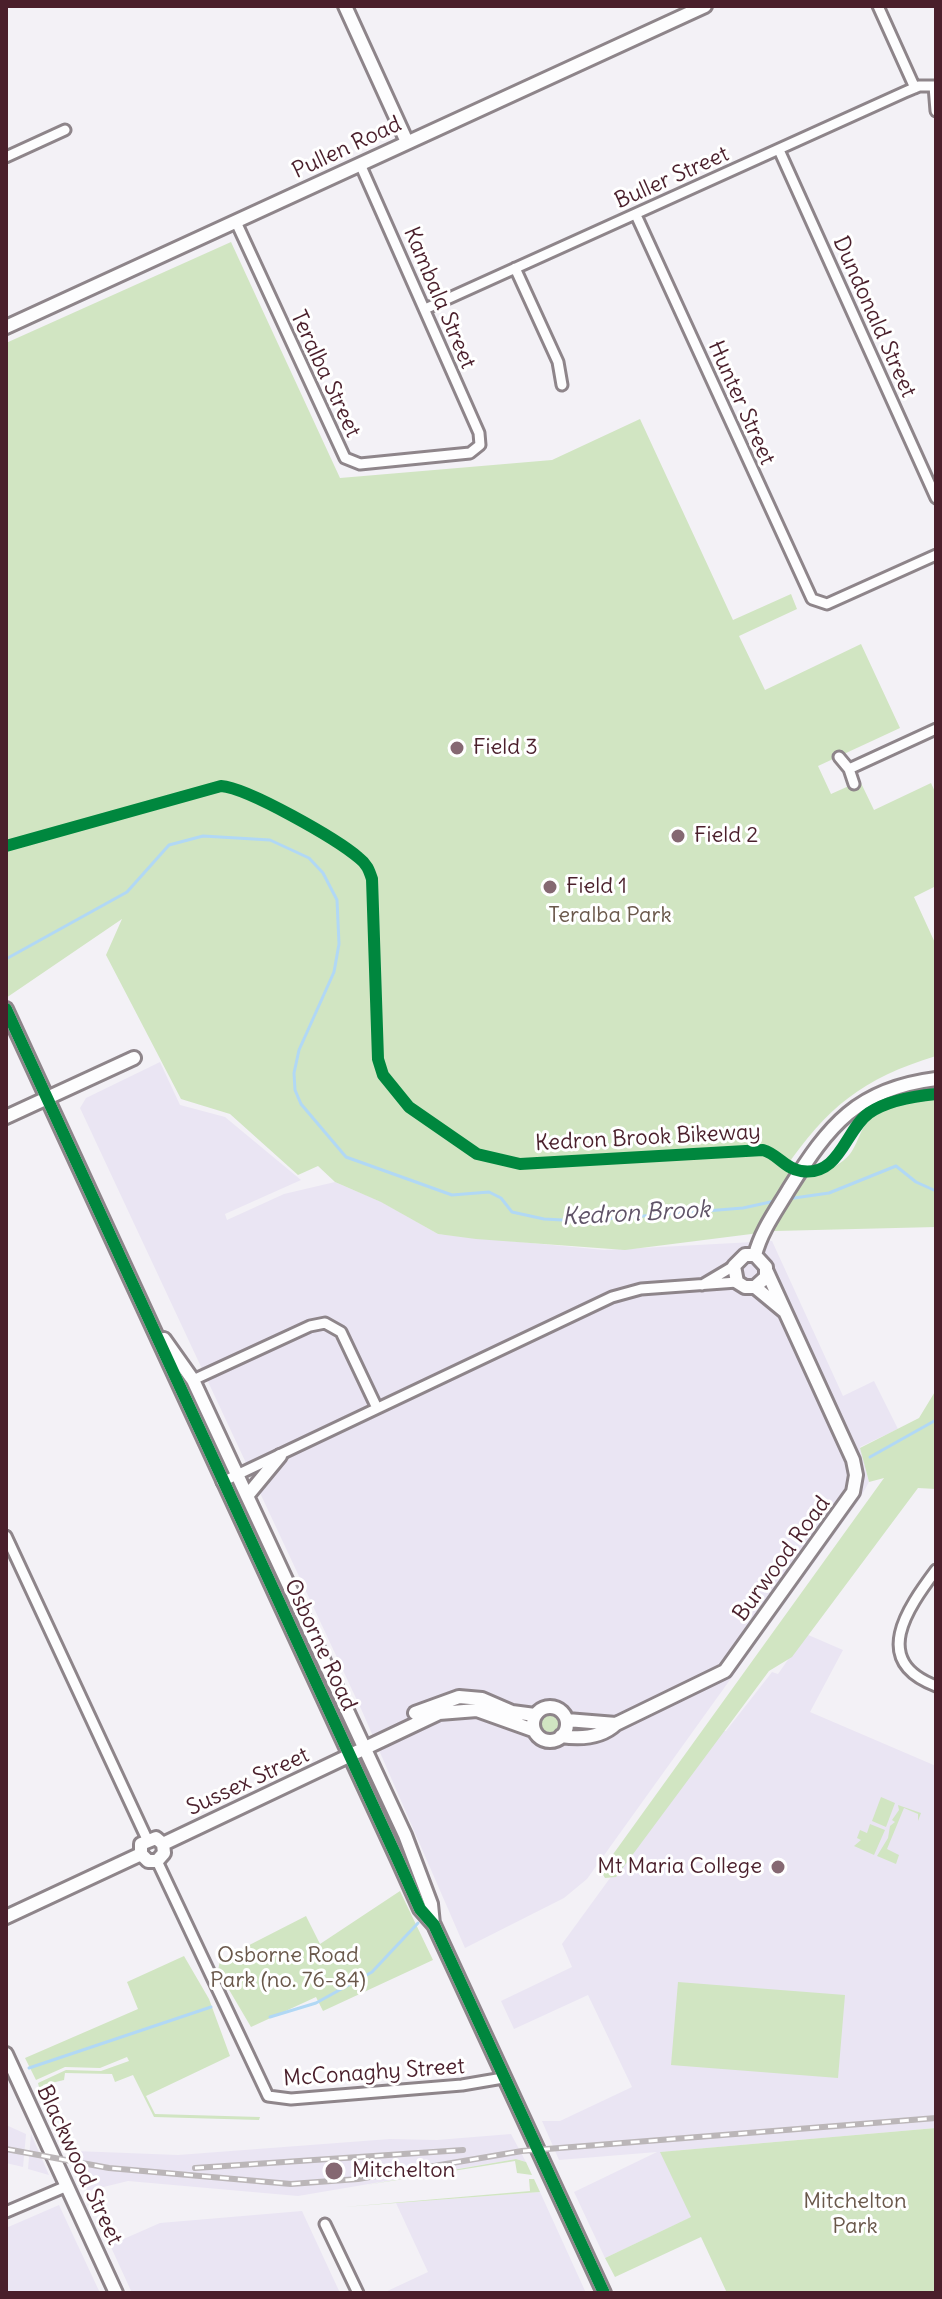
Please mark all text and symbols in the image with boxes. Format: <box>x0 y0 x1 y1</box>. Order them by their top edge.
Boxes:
street label: Pullen Road <box>288 111 406 185</box>
street label: Buller Street <box>611 141 733 215</box>
street label: Kambala Street <box>397 223 481 373</box>
street label: Dundonald Street <box>827 232 921 402</box>
street label: Teralba Street <box>284 306 366 442</box>
street label: Hunter Street <box>702 337 780 469</box>
place label: Field 3 <box>473 735 538 761</box>
marker: Field 3 <box>448 739 466 757</box>
place label: Field 2 <box>694 823 758 849</box>
marker: Field 2 <box>669 827 687 845</box>
place label: Field 1 <box>566 874 627 900</box>
marker: Field 1 <box>541 878 559 896</box>
park label: Teralba Park <box>548 903 672 929</box>
street label: Kedron Brook Bikeway <box>535 1119 761 1157</box>
water label: Kedron Brook <box>561 1196 711 1232</box>
street label: Burwood Road <box>728 1491 836 1627</box>
street label: Osborne Road <box>278 1575 362 1715</box>
street label: Sussex Street <box>183 1742 313 1822</box>
place label: Mt Maria College <box>597 1854 762 1880</box>
marker: Mt Maria College <box>769 1858 787 1876</box>
park label: Osborne Road Park (no. 76-84) <box>210 1943 366 1994</box>
street label: McConaghy Street <box>282 2053 466 2093</box>
street label: Blackwood Street <box>30 2081 128 2249</box>
place label: Mitchelton <box>352 2158 455 2184</box>
marker: Mitchelton <box>323 2160 345 2182</box>
park label: Mitchelton Park <box>803 2189 907 2240</box>

